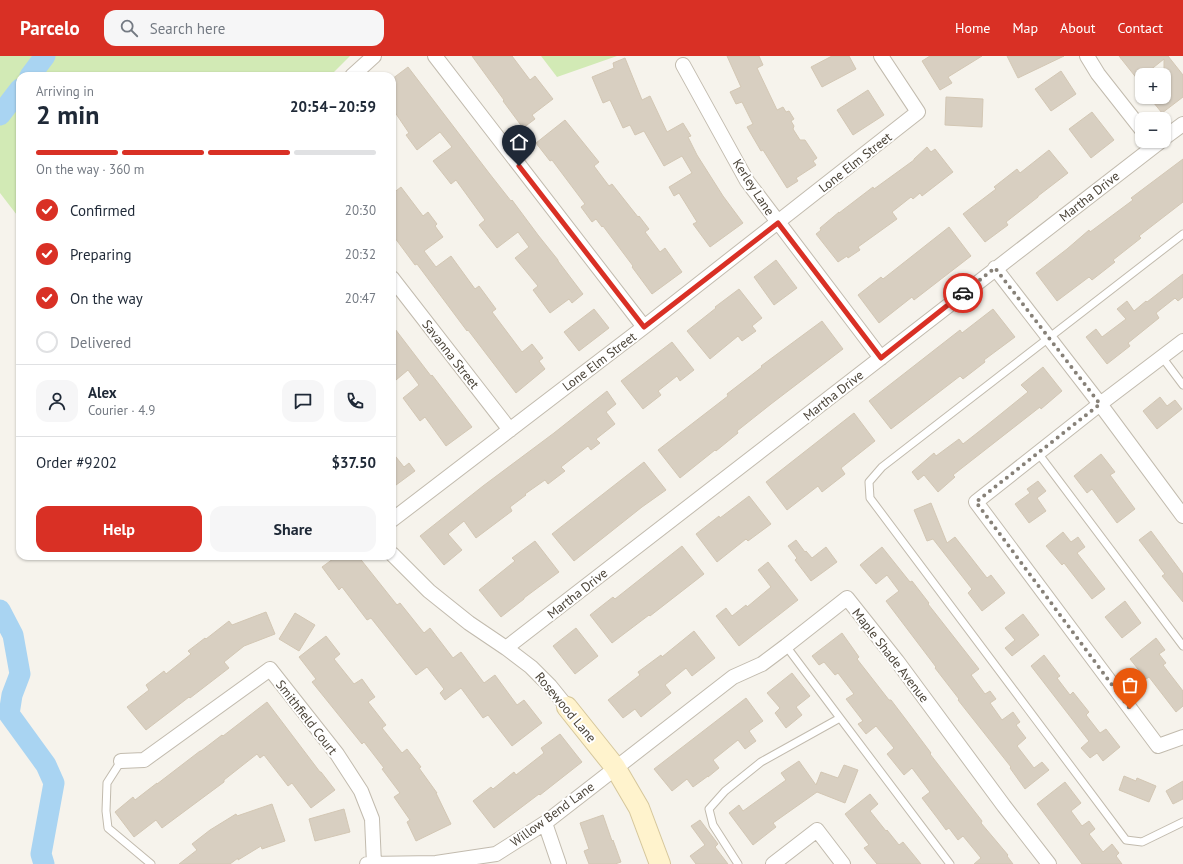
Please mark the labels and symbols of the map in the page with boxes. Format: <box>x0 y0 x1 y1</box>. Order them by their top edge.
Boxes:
pin <box>502 125 536 166</box>
street label: Lone Elm Street <box>815 128 896 196</box>
street label: Kerley Lane <box>729 156 778 219</box>
street label: Martha Drive <box>1056 167 1123 225</box>
courier <box>943 273 983 313</box>
street label: Savanna Street <box>418 316 483 393</box>
street label: Lone Elm Street <box>559 328 640 395</box>
street label: Martha Drive <box>800 366 867 424</box>
street label: Martha Drive <box>544 564 611 622</box>
street label: Maple Shade Avenue <box>848 605 933 706</box>
pin <box>1113 668 1147 709</box>
street label: Rosewood Lane <box>531 669 600 746</box>
street label: Smithfield Court <box>272 676 342 759</box>
street label: Willow Bend Lane <box>507 778 598 851</box>

